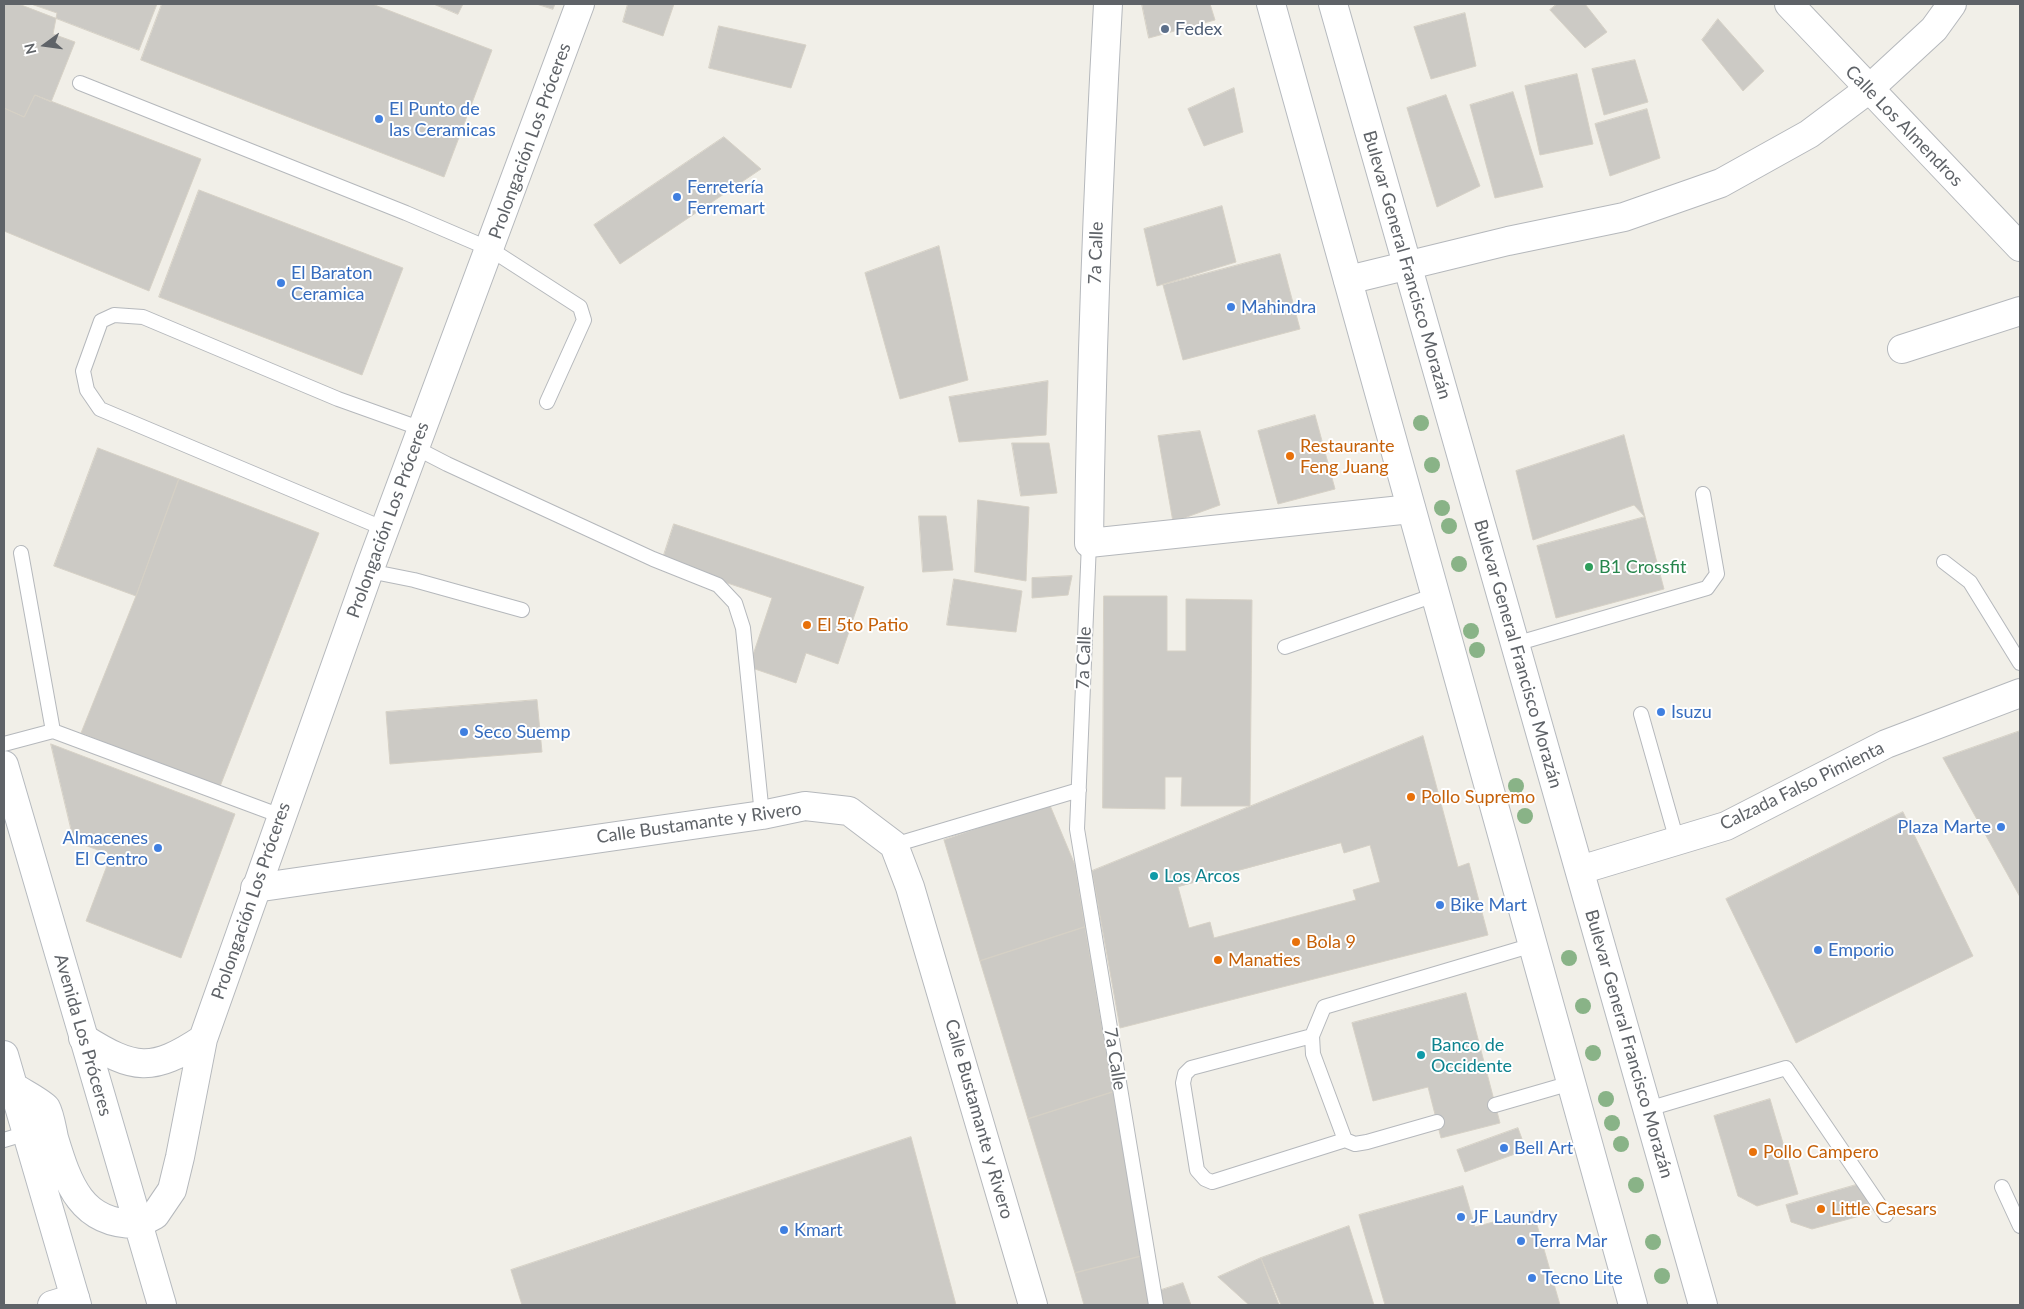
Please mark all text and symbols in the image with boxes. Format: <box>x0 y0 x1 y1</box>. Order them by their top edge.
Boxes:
place label: Fedex <box>1175 18 1222 40</box>
north arrow <box>20 20 70 70</box>
marker: Fedex <box>1159 23 1171 35</box>
street label: Prolongación Los Próceres <box>484 40 576 242</box>
text: N <box>20 41 40 56</box>
street label: Calle Los Almendros <box>1841 61 1967 191</box>
place label: El Punto de las Ceramicas <box>389 98 496 140</box>
marker: El Punto de las Ceramicas <box>373 113 385 125</box>
street label: Bulevar General Francisco Morazán <box>1358 128 1456 402</box>
place label: Ferretería Ferremart <box>687 176 765 218</box>
marker: Ferretería Ferremart <box>671 191 683 203</box>
street label: 7a Calle <box>1084 221 1108 285</box>
place label: El Baraton Ceramica <box>291 262 373 304</box>
marker: El Baraton Ceramica <box>275 277 287 289</box>
place label: Mahindra <box>1241 296 1316 318</box>
marker: Mahindra <box>1225 301 1237 313</box>
street label: Prolongación Los Próceres <box>342 419 434 621</box>
place label: Restaurante Feng Juang <box>1300 435 1395 478</box>
marker: Restaurante Feng Juang <box>1284 450 1296 462</box>
street label: Bulevar General Francisco Morazán <box>1469 517 1567 791</box>
place label: B1 Crossfit <box>1599 556 1686 578</box>
marker: B1 Crossfit <box>1583 561 1595 573</box>
place label: El 5to Patio <box>817 614 908 636</box>
marker: El 5to Patio <box>801 619 813 631</box>
street label: 7a Calle <box>1072 626 1096 690</box>
place label: Isuzu <box>1671 701 1712 723</box>
marker: Isuzu <box>1655 706 1667 718</box>
place label: Seco Suemp <box>474 721 570 743</box>
marker: Seco Suemp <box>458 726 470 738</box>
street label: Calzada Falso Pimienta <box>1717 737 1887 835</box>
place label: Pollo Supremo <box>1421 786 1535 808</box>
marker: Pollo Supremo <box>1405 791 1417 803</box>
street label: Calle Bustamante y Rivero <box>595 798 803 848</box>
street label: Prolongación Los Próceres <box>207 800 295 1002</box>
place label: Plaza Marte <box>1898 816 1991 838</box>
marker: Plaza Marte <box>1995 821 2007 833</box>
place label: Almacenes El Centro <box>63 827 148 870</box>
marker: Almacenes El Centro <box>152 842 164 854</box>
place label: Los Arcos <box>1164 865 1240 887</box>
marker: Los Arcos <box>1148 870 1160 882</box>
place label: Bike Mart <box>1450 894 1527 916</box>
marker: Bike Mart <box>1434 899 1446 911</box>
street label: Bulevar General Francisco Morazán <box>1580 907 1678 1181</box>
place label: Bola 9 <box>1306 931 1356 953</box>
marker: Bola 9 <box>1290 936 1302 948</box>
place label: Emporio <box>1828 939 1894 961</box>
marker: Emporio <box>1812 944 1824 956</box>
place label: Manaties <box>1228 949 1301 971</box>
street label: Avenida Los Próceres <box>50 951 116 1119</box>
marker: Manaties <box>1212 954 1224 966</box>
street label: Calle Bustamante y Rivero <box>940 1017 1018 1221</box>
street label: 7a Calle <box>1099 1026 1131 1092</box>
place label: Banco de Occidente <box>1431 1034 1512 1076</box>
marker: Banco de Occidente <box>1415 1049 1427 1061</box>
place label: Bell Art <box>1514 1137 1573 1159</box>
place label: Pollo Campero <box>1763 1141 1879 1163</box>
marker: Bell Art <box>1498 1142 1510 1154</box>
marker: Pollo Campero <box>1747 1146 1759 1158</box>
place label: Little Caesars <box>1831 1198 1937 1220</box>
marker: Little Caesars <box>1815 1203 1827 1215</box>
place label: JF Laundry <box>1471 1206 1558 1228</box>
marker: JF Laundry <box>1455 1211 1467 1223</box>
place label: Kmart <box>794 1219 843 1241</box>
marker: Kmart <box>778 1224 790 1236</box>
place label: Terra Mar <box>1531 1230 1607 1252</box>
marker: Terra Mar <box>1515 1235 1527 1247</box>
place label: Tecno Lite <box>1542 1267 1623 1289</box>
marker: Tecno Lite <box>1526 1272 1538 1284</box>

